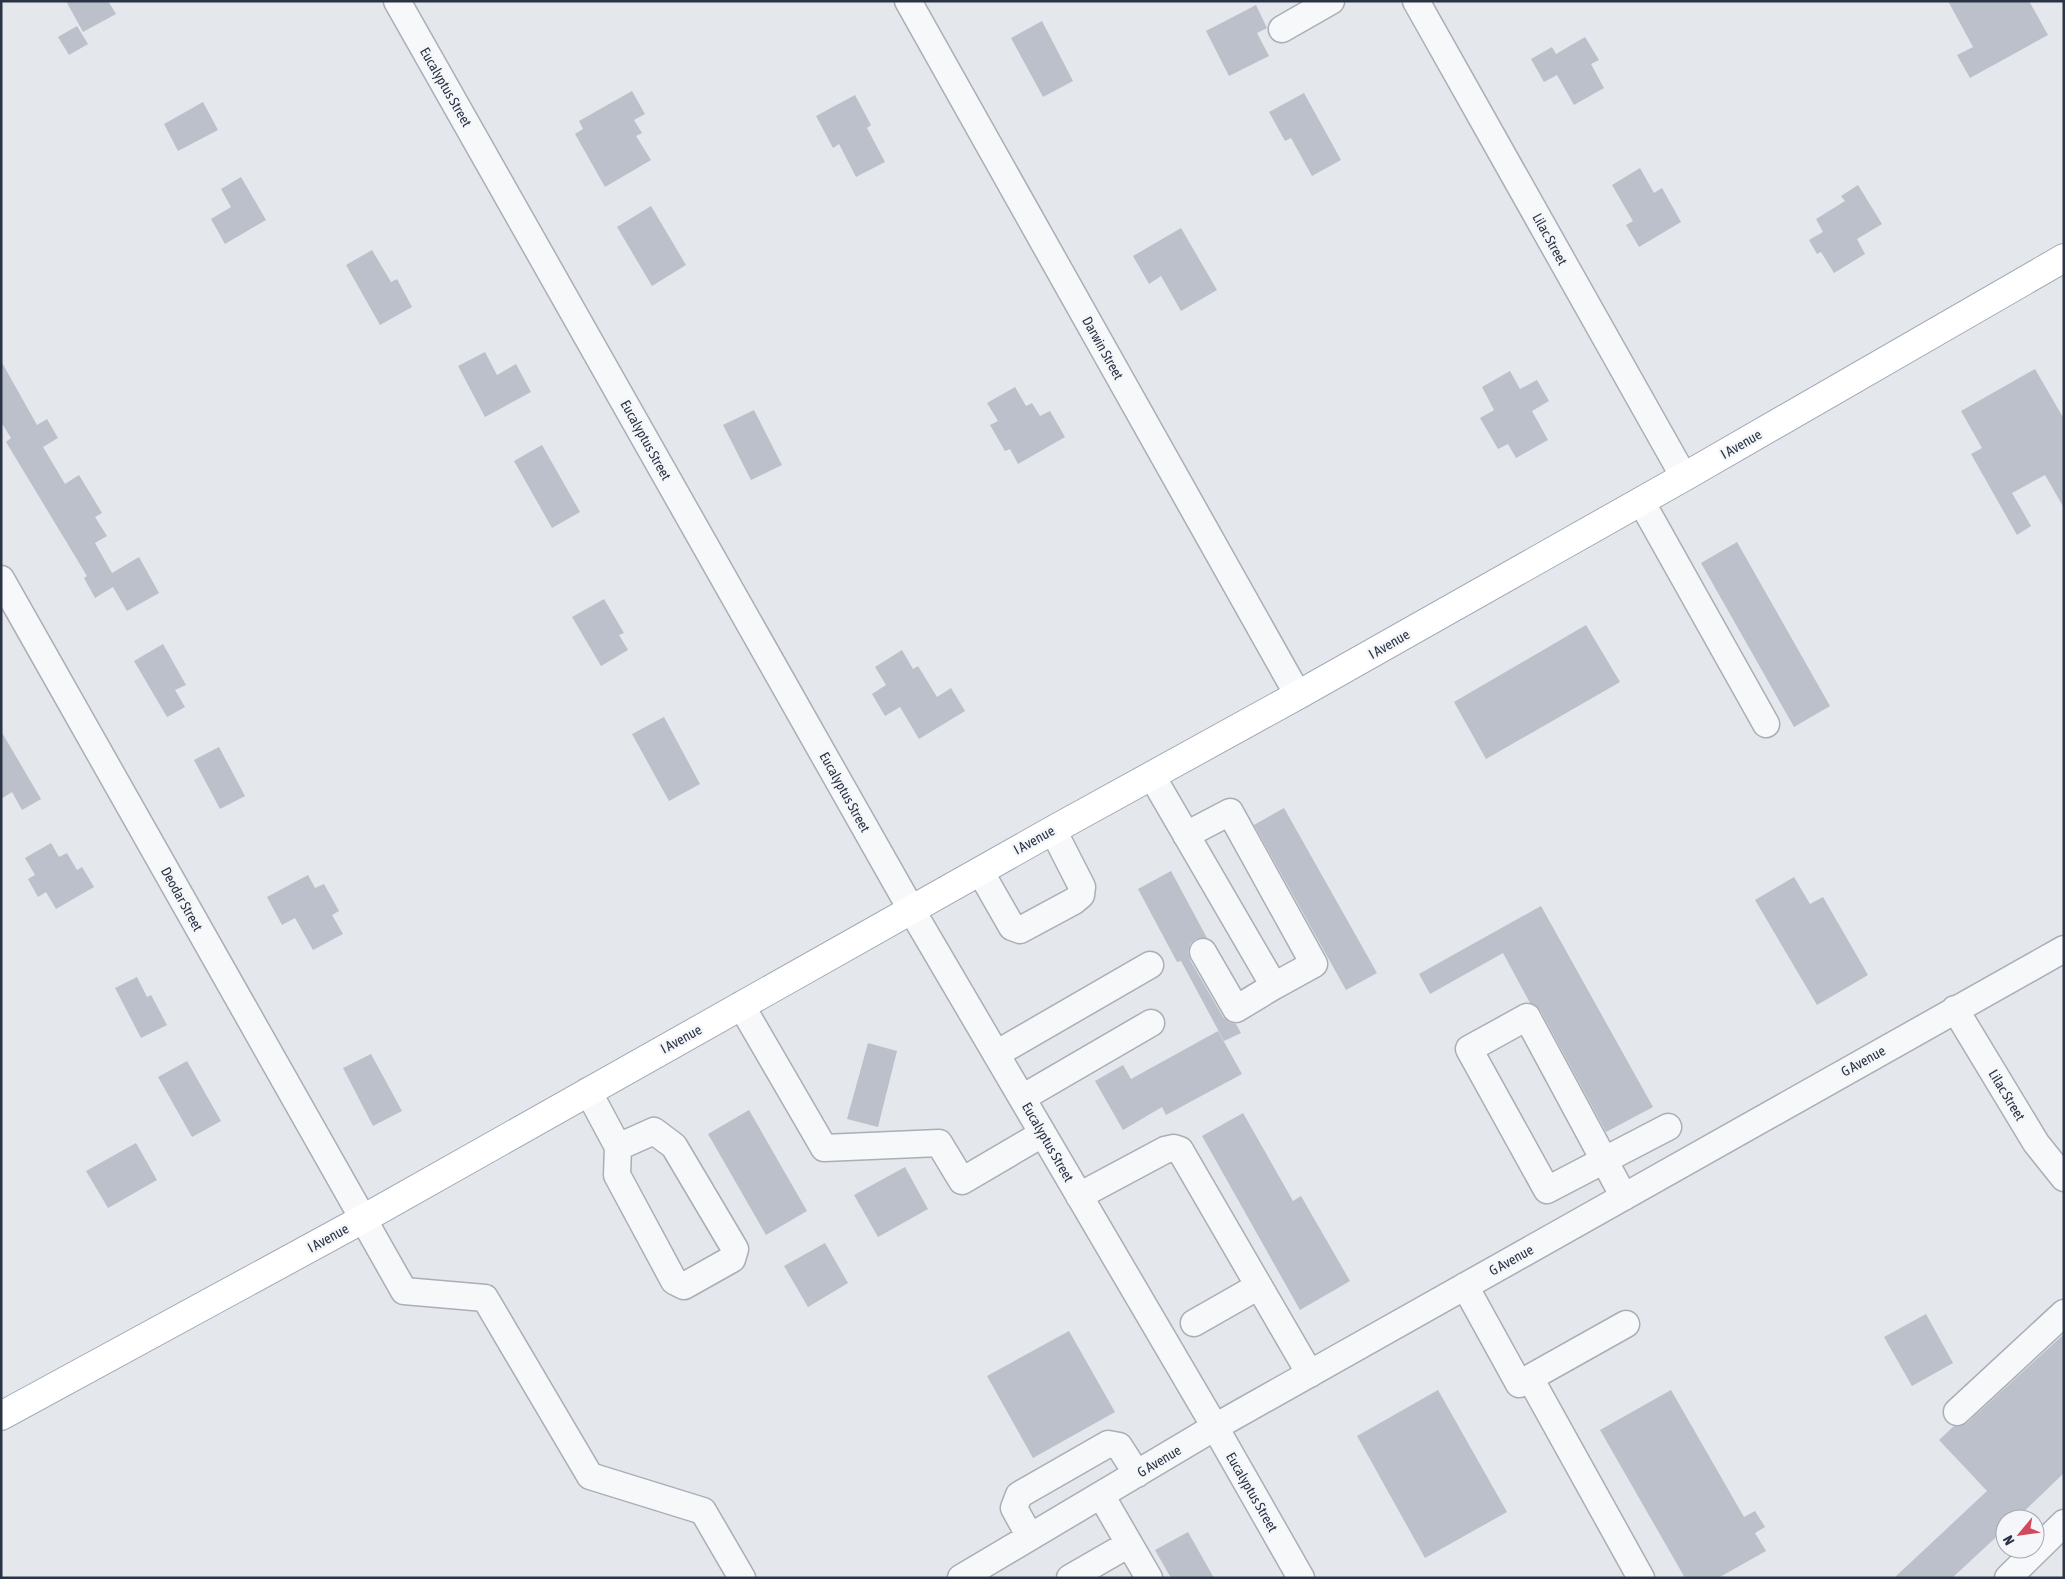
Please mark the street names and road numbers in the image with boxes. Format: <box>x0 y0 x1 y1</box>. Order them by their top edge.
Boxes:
street label: Eucalyptus Street <box>417 45 475 129</box>
street label: Lilac Street <box>1529 210 1571 268</box>
street label: Darwin Street <box>1079 314 1127 382</box>
street label: Eucalyptus Street <box>617 397 675 483</box>
street label: I Avenue <box>1718 426 1764 462</box>
street label: I Avenue <box>1366 626 1412 662</box>
street label: Eucalyptus Street <box>816 749 874 835</box>
street label: I Avenue <box>1011 822 1057 858</box>
street label: Deodar Street <box>158 864 206 934</box>
street label: I Avenue <box>658 1021 704 1057</box>
street label: G Avenue <box>1838 1042 1888 1080</box>
street label: Lilac Street <box>1986 1067 2028 1123</box>
street label: Eucalyptus Street <box>1019 1100 1077 1184</box>
street label: I Avenue <box>305 1220 351 1256</box>
street label: G Avenue <box>1486 1241 1536 1279</box>
street label: G Avenue <box>1134 1442 1184 1480</box>
street label: Eucalyptus Street <box>1223 1450 1281 1534</box>

